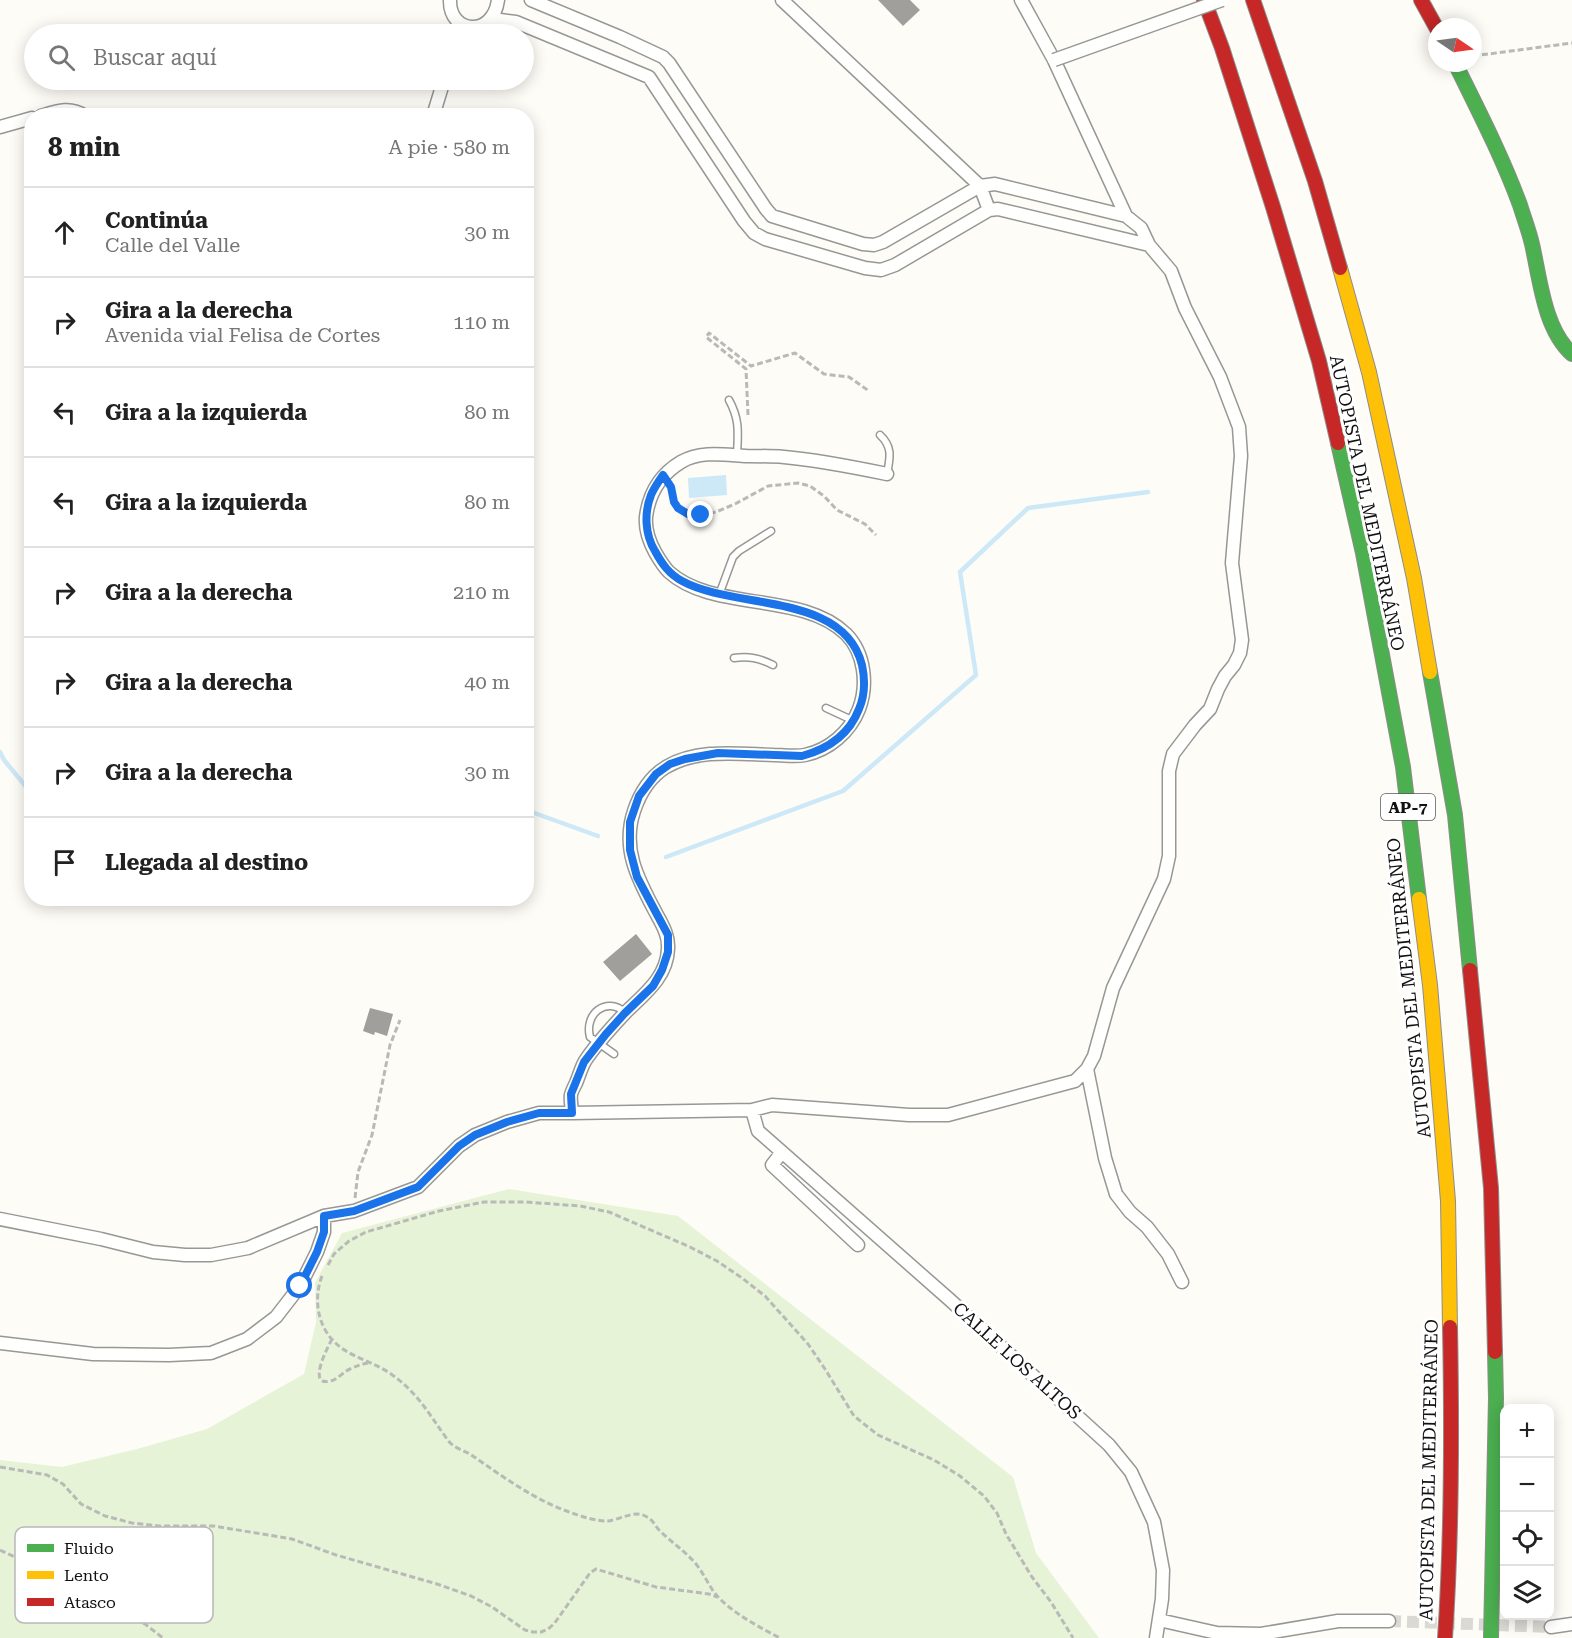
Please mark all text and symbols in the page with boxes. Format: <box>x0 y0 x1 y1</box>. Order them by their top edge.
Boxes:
north arrow <box>1428 18 1482 72</box>
search box <box>24 24 534 90</box>
icon: search <box>45 41 78 74</box>
text: Buscar aquí <box>93 45 217 70</box>
text: 8 min <box>48 132 120 162</box>
text: A pie · 580 m <box>388 135 510 159</box>
text: Continúa <box>105 208 208 233</box>
icon: ahead <box>48 216 81 249</box>
text: 30 m <box>464 220 510 244</box>
text: Calle del Valle <box>105 233 240 257</box>
text: Gira a la derecha <box>105 298 292 323</box>
icon: right <box>48 306 81 339</box>
text: 110 m <box>453 310 510 334</box>
text: Avenida vial Felisa de Cortes <box>105 323 380 347</box>
street label: AUTOPISTA DEL MEDITERRÁNEO <box>1326 353 1409 653</box>
icon: left <box>48 396 81 429</box>
text: Gira a la izquierda <box>105 400 307 425</box>
text: 80 m <box>464 400 510 424</box>
icon: left <box>48 486 81 519</box>
text: Gira a la izquierda <box>105 490 307 515</box>
text: 80 m <box>464 490 510 514</box>
route end <box>687 501 713 527</box>
icon: right <box>48 576 81 609</box>
text: Gira a la derecha <box>105 580 292 605</box>
text: 210 m <box>453 580 510 604</box>
icon: right <box>48 666 81 699</box>
text: Gira a la derecha <box>105 670 292 695</box>
text: 40 m <box>464 670 510 694</box>
icon: right <box>48 756 81 789</box>
text: Gira a la derecha <box>105 760 292 785</box>
text: 30 m <box>464 760 510 784</box>
road number: AP-7 <box>1381 794 1435 820</box>
street label: AUTOPISTA DEL MEDITERRÁNEO <box>1382 837 1435 1139</box>
icon: arrive <box>48 846 81 879</box>
text: Llegada al destino <box>105 850 308 875</box>
route start <box>286 1272 312 1298</box>
street label: CALLE LOS ALTOS <box>949 1298 1086 1424</box>
street label: AUTOPISTA DEL MEDITERRÁNEO <box>1415 1319 1442 1621</box>
map controls <box>1500 1404 1554 1620</box>
button: + <box>1500 1404 1554 1458</box>
button: − <box>1500 1458 1554 1512</box>
button: locate <box>1500 1512 1554 1566</box>
legend <box>15 1527 213 1623</box>
text: Fluido <box>64 1539 114 1558</box>
text: Lento <box>64 1566 109 1585</box>
button: layers <box>1500 1566 1554 1620</box>
text: Atasco <box>64 1593 116 1612</box>

